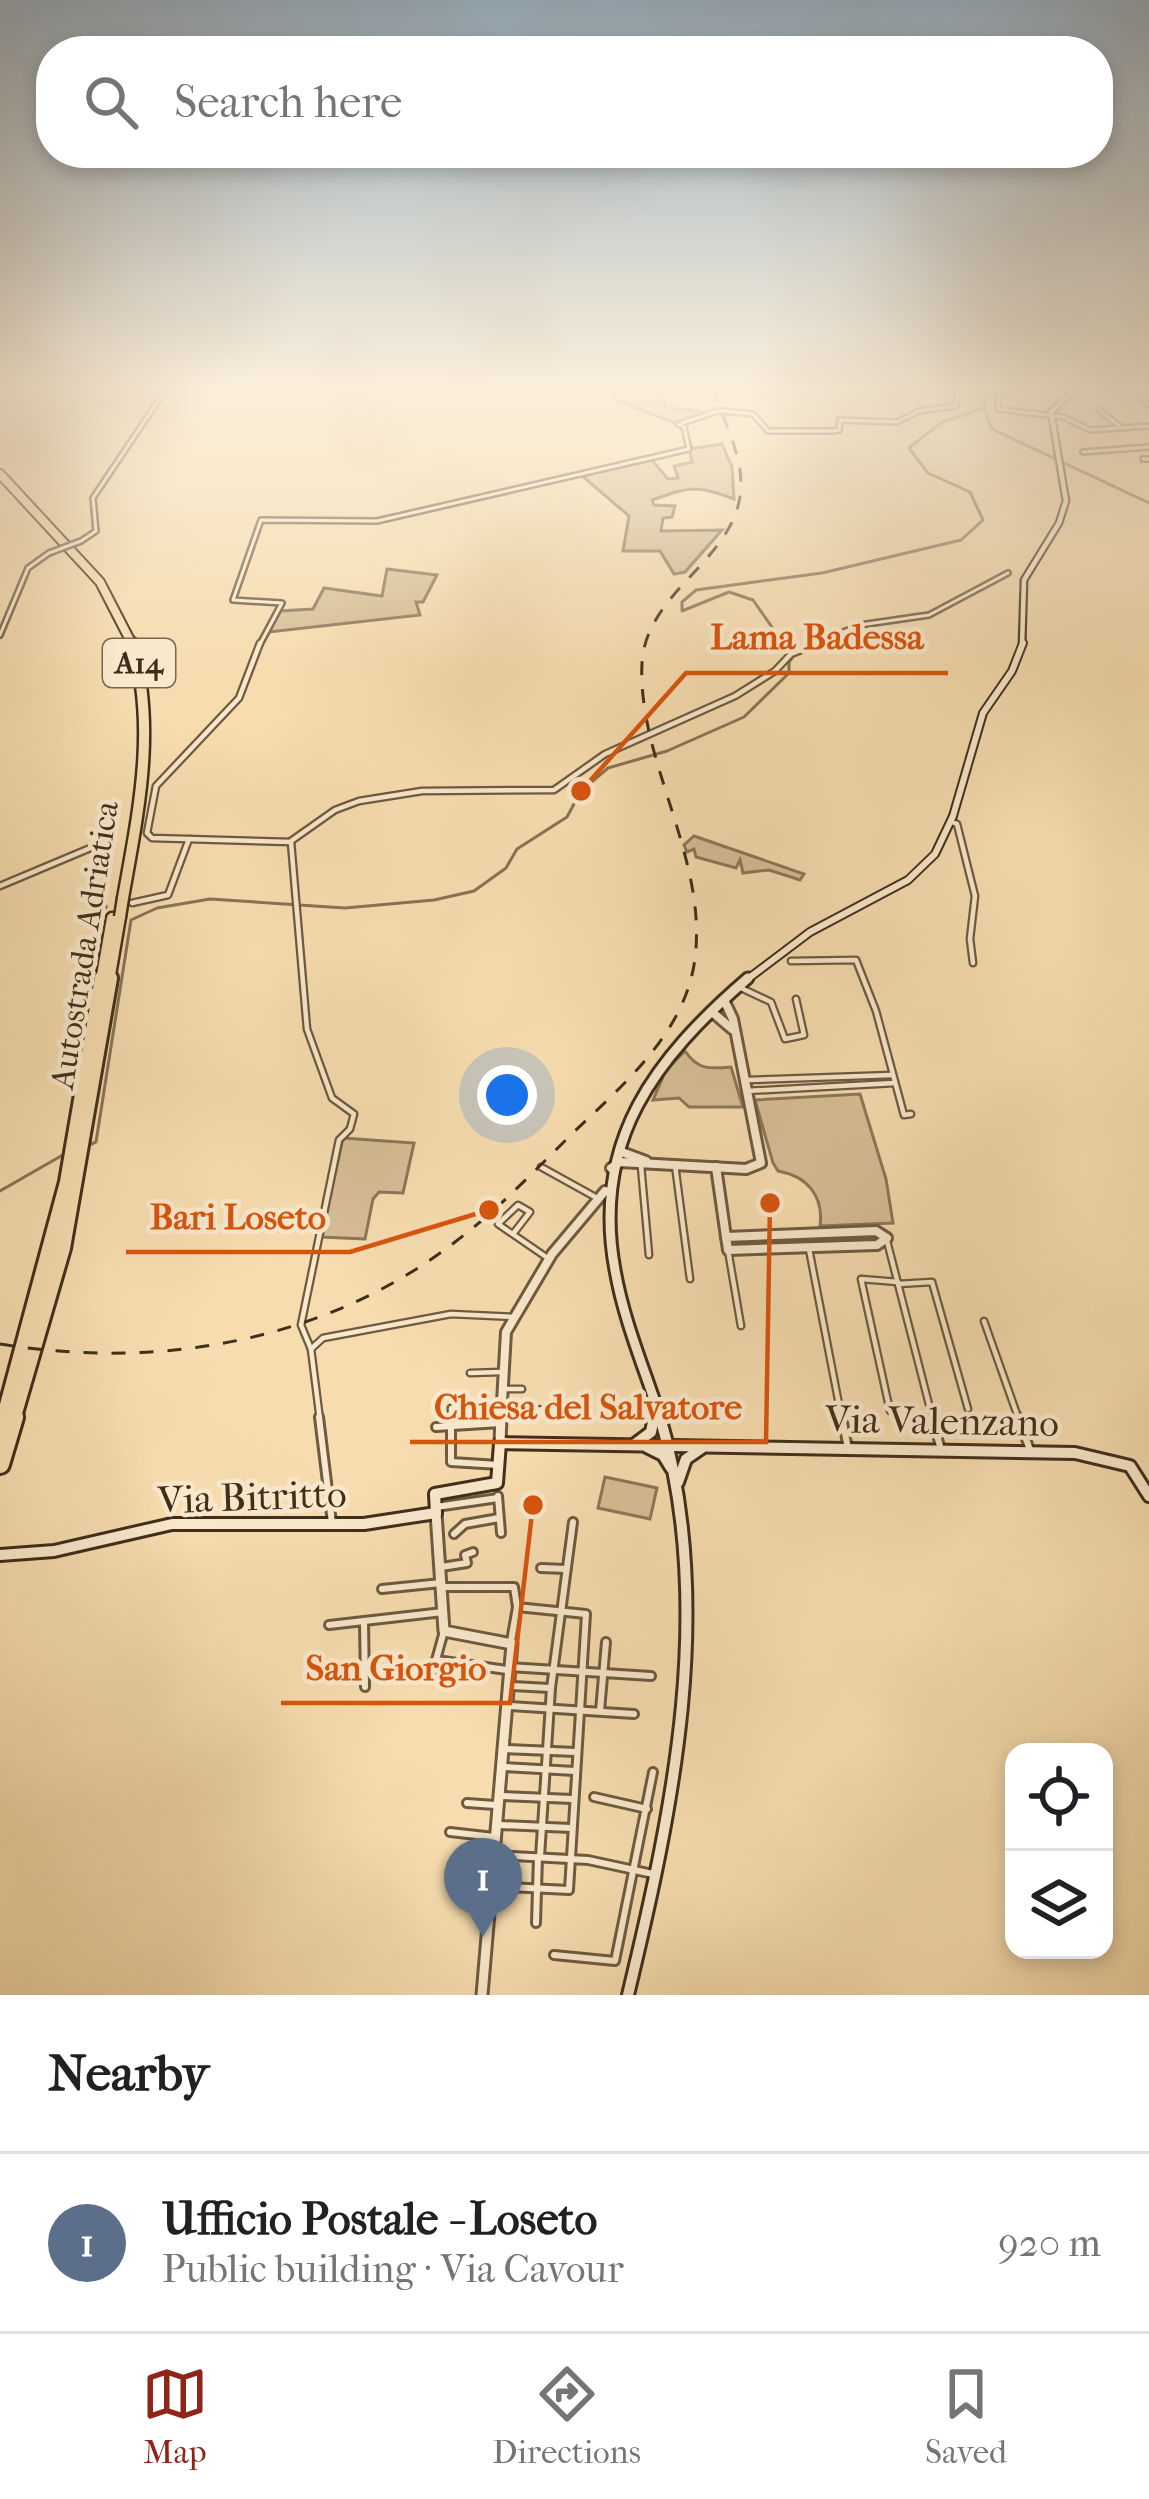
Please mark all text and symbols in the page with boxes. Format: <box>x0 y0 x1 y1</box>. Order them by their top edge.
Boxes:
search box <box>36 36 1113 168</box>
icon: search <box>78 69 144 135</box>
text: Search here <box>174 76 402 129</box>
callout: Lama Badessa <box>686 601 948 673</box>
text: Lama Badessa <box>710 616 925 658</box>
road number: A14 <box>103 639 175 687</box>
street label: Autostrada Adriatica <box>43 797 127 1094</box>
your location <box>477 1065 537 1125</box>
callout: Bari Loseto <box>126 1180 350 1252</box>
text: Bari Loseto <box>150 1196 326 1238</box>
callout: Chiesa del Salvatore <box>410 1370 766 1442</box>
text: Chiesa del Salvatore <box>434 1386 742 1428</box>
street label: Via Valenzano <box>824 1396 1059 1446</box>
street label: Via Bitritto <box>156 1471 347 1523</box>
callout: San Giorgio <box>281 1631 510 1703</box>
text: San Giorgio <box>306 1647 486 1689</box>
map controls <box>1005 1743 1113 1959</box>
button: locate <box>1005 1743 1113 1851</box>
pin: 1 <box>444 1838 522 1937</box>
button: layers <box>1005 1851 1113 1959</box>
text: Nearby <box>48 2043 209 2103</box>
text: Ufficio Postale - Loseto <box>162 2193 597 2246</box>
text: 1 <box>80 2220 94 2266</box>
text: 920 m <box>998 2220 1101 2266</box>
text: Public building · Via Cavour <box>162 2246 624 2292</box>
tab: Map <box>142 2361 208 2472</box>
tab: Directions <box>492 2361 641 2472</box>
tab: Saved <box>925 2361 1007 2472</box>

